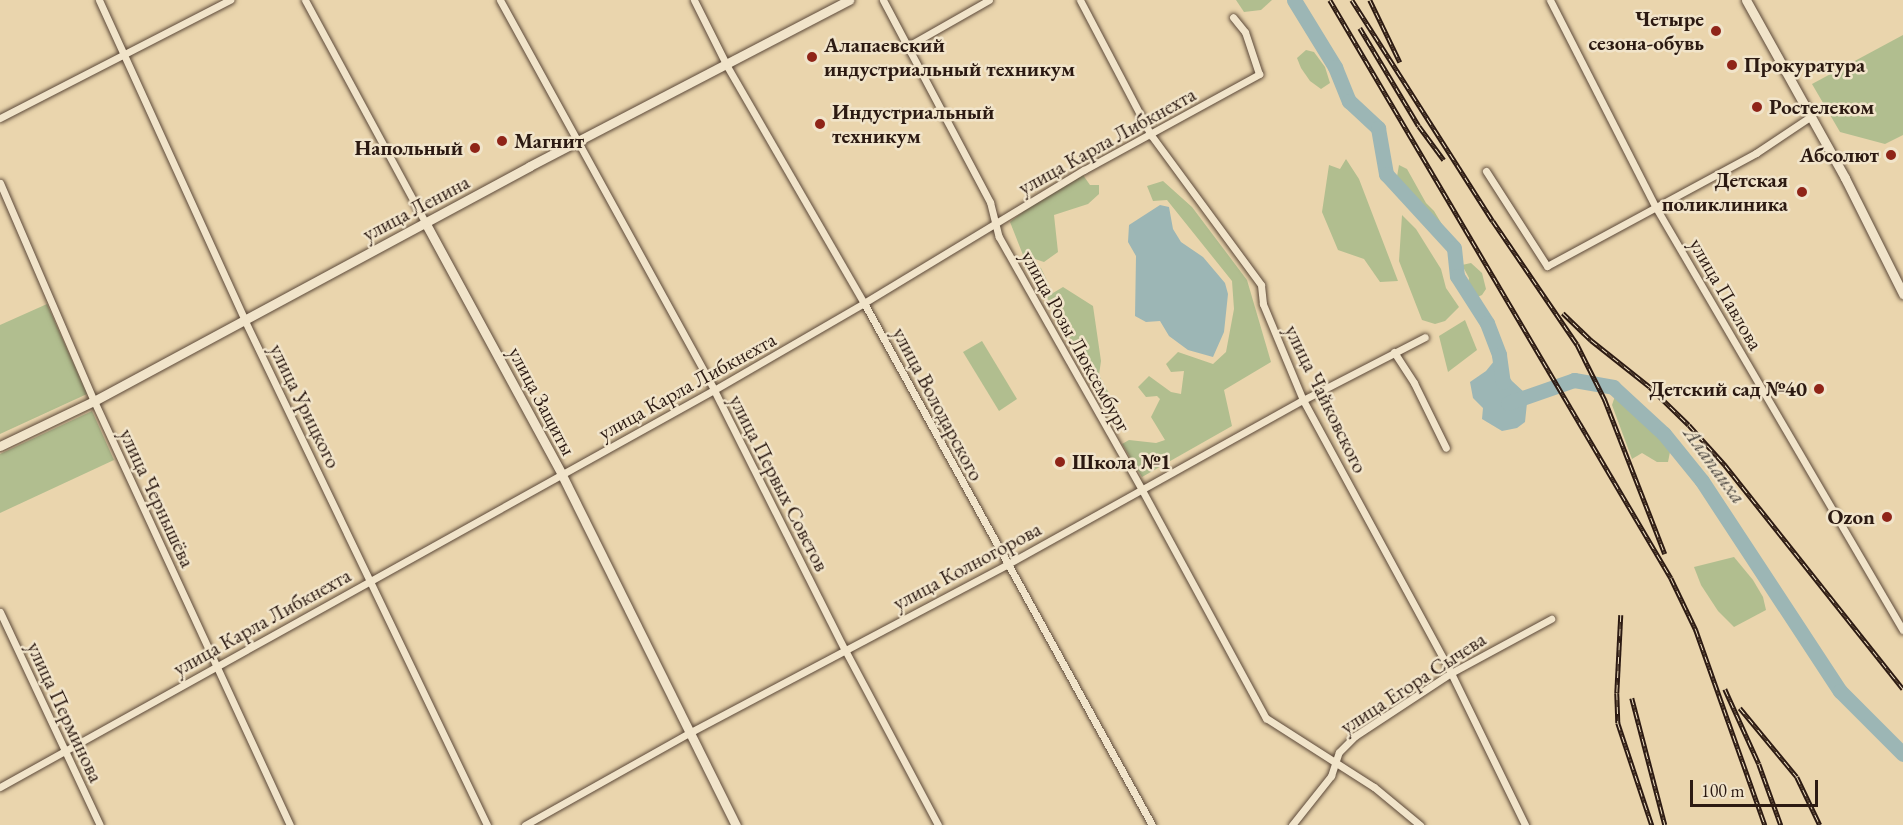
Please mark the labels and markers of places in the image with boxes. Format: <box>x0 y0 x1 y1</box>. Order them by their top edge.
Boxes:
place label: Четыре сезона-обувь <box>1589 6 1704 56</box>
marker: Четыре сезона-обувь <box>1709 24 1723 38</box>
place label: Алапаевский индустриальный техникум <box>824 32 1075 82</box>
marker: Алапаевский индустриальный техникум <box>805 50 819 64</box>
place label: Прокуратура <box>1744 52 1865 78</box>
marker: Прокуратура <box>1725 58 1739 72</box>
place label: Ростелеком <box>1769 94 1874 120</box>
place label: Индустриальный техникум <box>832 99 994 149</box>
marker: Ростелеком <box>1750 100 1764 114</box>
marker: Индустриальный техникум <box>813 117 827 131</box>
place label: Магнит <box>514 128 584 154</box>
marker: Магнит <box>495 134 509 148</box>
place label: Напольный <box>354 135 463 161</box>
marker: Напольный <box>468 141 482 155</box>
place label: Абсолют <box>1799 142 1879 168</box>
marker: Абсолют <box>1884 148 1898 162</box>
place label: Детская поликлиника <box>1662 167 1788 217</box>
marker: Детская поликлиника <box>1793 183 1811 201</box>
place label: Детский сад №40 <box>1649 376 1807 402</box>
marker: Детский сад №40 <box>1812 382 1826 396</box>
place label: Школа №1 <box>1072 449 1171 475</box>
marker: Школа №1 <box>1053 455 1067 469</box>
place label: Ozon <box>1827 504 1875 530</box>
marker: Ozon <box>1880 510 1894 524</box>

